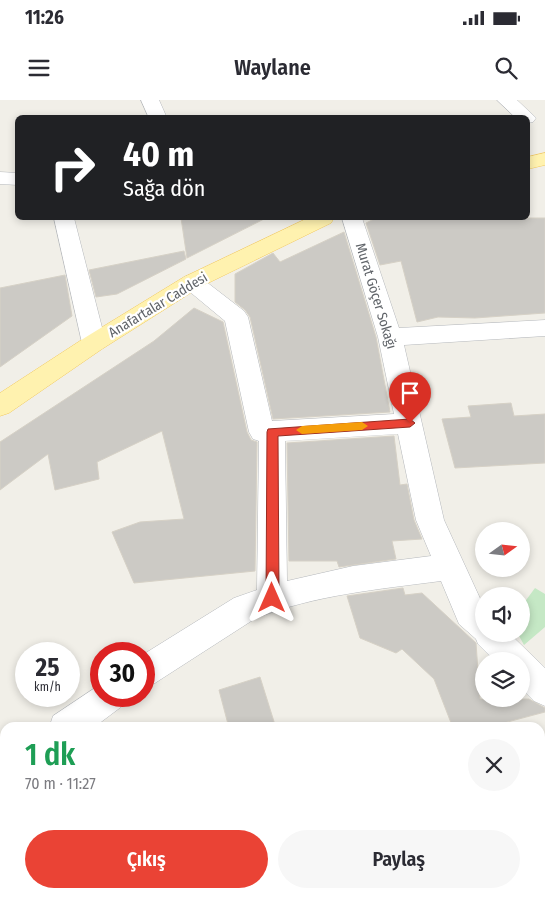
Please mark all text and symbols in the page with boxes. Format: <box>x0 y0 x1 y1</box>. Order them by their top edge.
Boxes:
text: 11:26 <box>25 6 64 29</box>
icon: menu <box>25 54 53 82</box>
text: Waylane <box>234 54 311 81</box>
icon: search <box>492 54 520 82</box>
text: 40 m <box>123 133 194 175</box>
icon: right <box>40 135 105 200</box>
text: Sağa dön <box>123 175 205 202</box>
street label: Murat Göçer Sokağı <box>352 241 400 351</box>
street label: Anafartalar Caddesi <box>105 269 211 341</box>
pin <box>389 372 431 423</box>
icon: arrive <box>396 379 424 407</box>
north arrow <box>475 522 530 578</box>
map controls <box>475 522 530 707</box>
position arrow <box>245 571 297 623</box>
button: sound <box>475 587 530 642</box>
speed limit sign: 30 <box>90 642 155 707</box>
button: layers <box>475 652 530 707</box>
text: 25 <box>36 653 59 683</box>
text: km/h <box>34 680 61 694</box>
text: 1 dk <box>25 737 75 773</box>
button: close <box>468 739 520 791</box>
text: 70 m · 11:27 <box>25 774 96 793</box>
button: Çıkış <box>25 830 268 888</box>
button: Paylaş <box>278 830 520 888</box>

